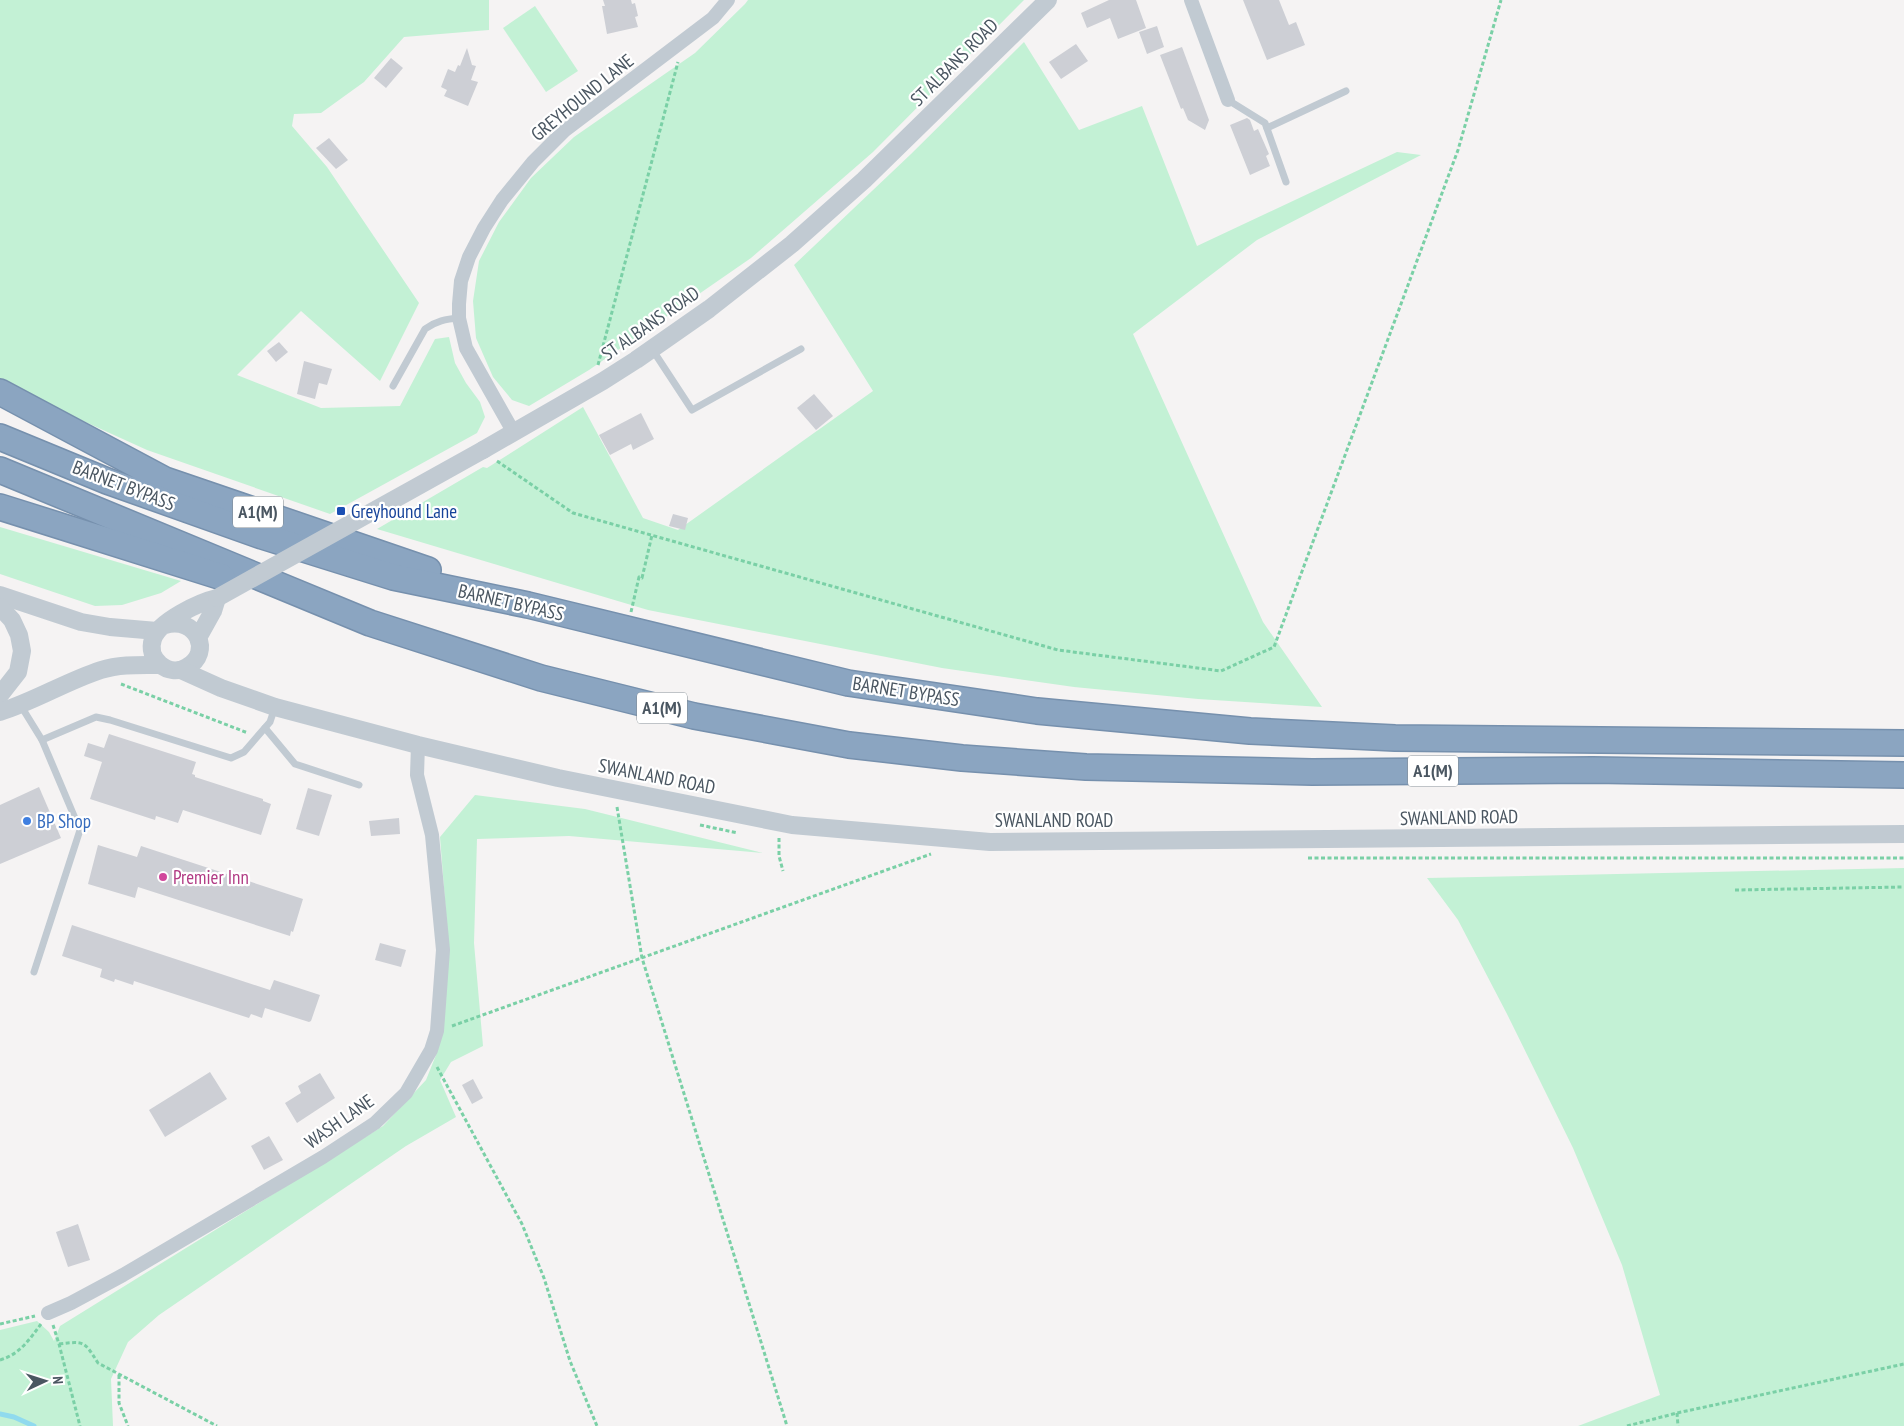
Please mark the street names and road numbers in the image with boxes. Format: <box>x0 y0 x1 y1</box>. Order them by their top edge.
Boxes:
street label: ST ALBANS ROAD <box>905 13 1003 111</box>
street label: GREYHOUND LANE <box>526 48 638 146</box>
street label: ST ALBANS ROAD <box>596 280 704 366</box>
street label: BARNET BYPASS <box>69 454 179 516</box>
road number: A1(M) <box>233 497 283 528</box>
street label: BARNET BYPASS <box>456 578 566 626</box>
street label: BARNET BYPASS <box>851 671 961 711</box>
road number: A1(M) <box>637 692 687 724</box>
street label: SWANLAND ROAD <box>597 753 717 799</box>
road number: A1(M) <box>1408 756 1458 786</box>
street label: SWANLAND ROAD <box>1400 804 1518 830</box>
street label: SWANLAND ROAD <box>995 808 1113 832</box>
street label: WASH LANE <box>300 1089 378 1153</box>

